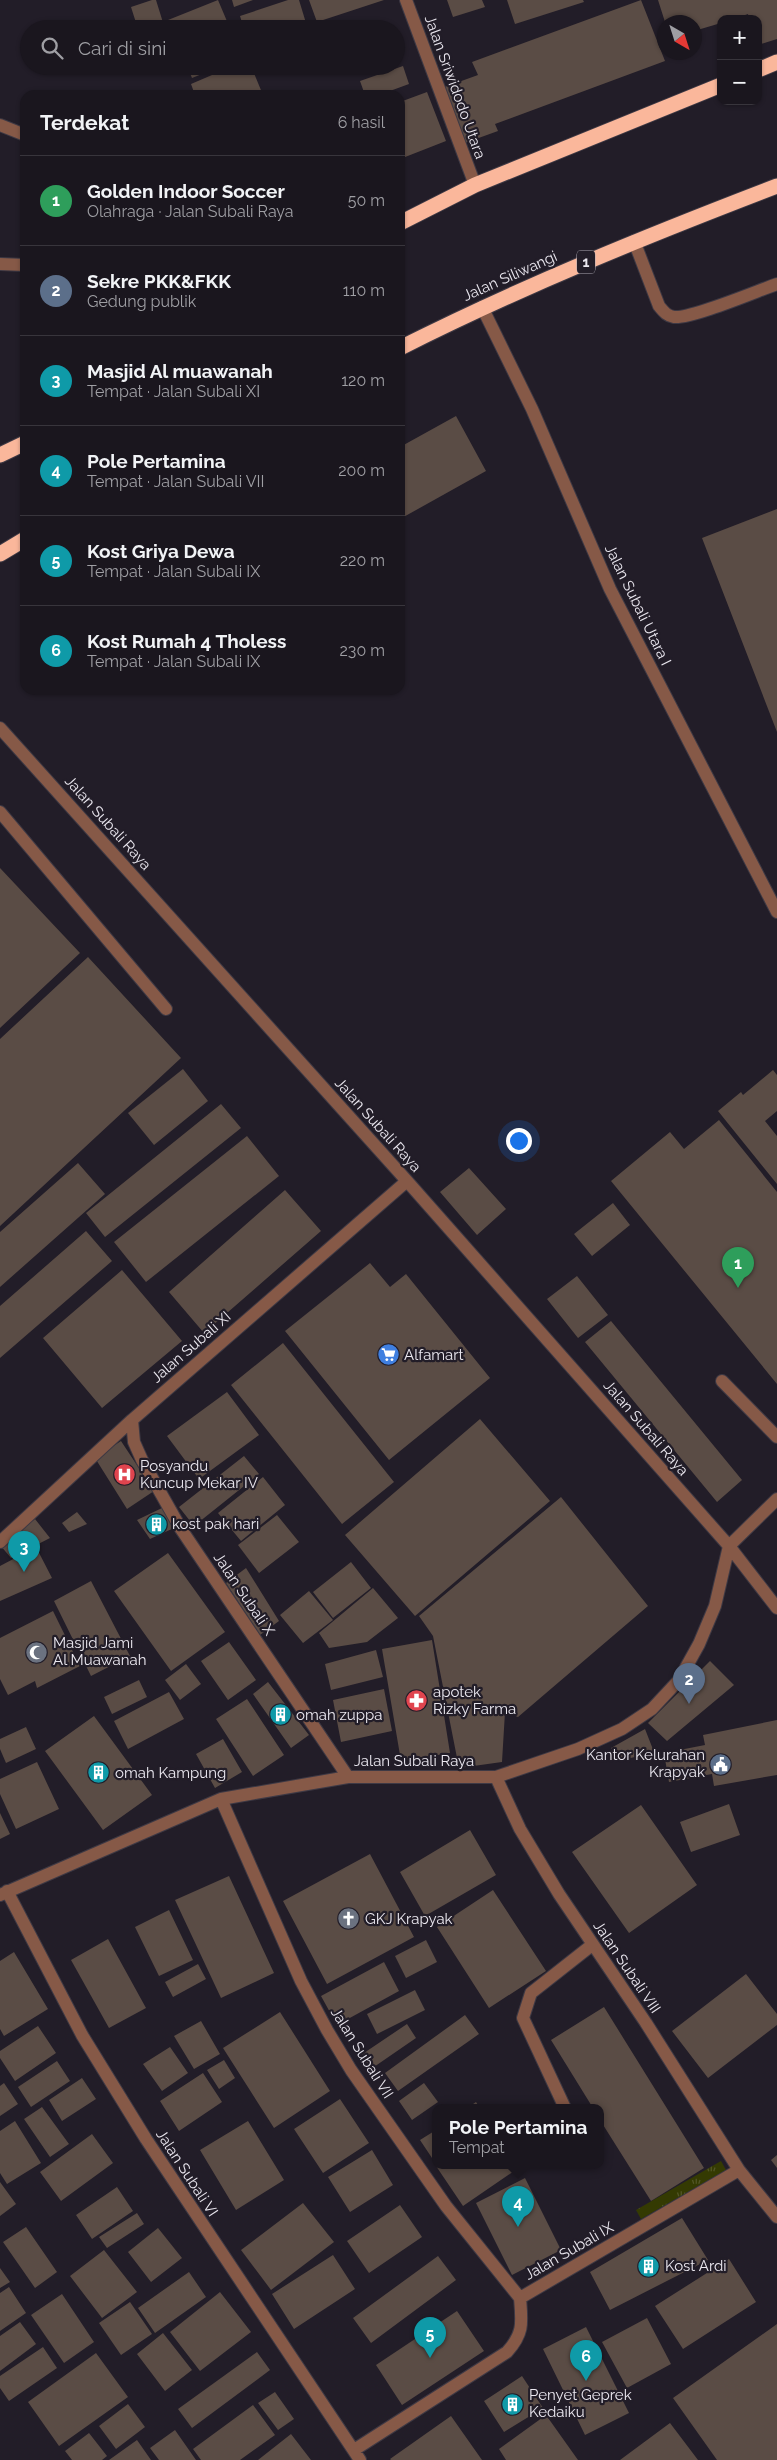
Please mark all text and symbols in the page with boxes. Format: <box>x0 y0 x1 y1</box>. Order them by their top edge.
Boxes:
street label: Jalan Sriwidodo Utara <box>421 13 489 161</box>
north arrow <box>657 15 702 60</box>
map controls <box>717 15 762 105</box>
button: + <box>717 15 762 60</box>
search box <box>20 20 405 75</box>
icon: search <box>38 34 66 62</box>
text: Cari di sini <box>78 37 166 59</box>
button: − <box>717 60 762 105</box>
text: Terdekat <box>40 110 129 135</box>
text: 6 hasil <box>338 113 385 132</box>
text: Golden Indoor Soccer <box>87 180 285 202</box>
text: 1 <box>52 191 60 210</box>
text: 50 m <box>348 191 385 210</box>
text: Olahraga · Jalan Subali Raya <box>87 202 294 221</box>
street label: Jalan Siliwangi <box>460 247 560 305</box>
road number: 1 <box>577 250 595 274</box>
text: Sekre PKK&FKK <box>87 270 231 292</box>
text: 2 <box>51 281 61 300</box>
text: 110 m <box>343 281 385 300</box>
text: Gedung publik <box>87 292 196 311</box>
text: Masjid Al muawanah <box>87 360 273 382</box>
text: 3 <box>52 371 60 390</box>
text: 120 m <box>341 371 385 390</box>
text: Tempat · Jalan Subali XI <box>87 382 260 401</box>
text: Pole Pertamina <box>87 450 226 472</box>
text: 4 <box>51 461 61 480</box>
text: 200 m <box>338 461 385 480</box>
text: Tempat · Jalan Subali VII <box>87 472 264 491</box>
text: Kost Griya Dewa <box>87 540 235 562</box>
street label: Jalan Subali Utara I <box>601 542 675 668</box>
text: 5 <box>52 551 60 570</box>
text: 220 m <box>340 551 385 570</box>
text: Tempat · Jalan Subali IX <box>87 562 260 581</box>
text: Kost Rumah 4 Tholess <box>87 630 286 652</box>
text: 6 <box>51 641 61 660</box>
text: 230 m <box>340 641 385 660</box>
text: Tempat · Jalan Subali IX <box>87 652 260 671</box>
street label: Jalan Subali Raya <box>61 772 155 874</box>
street label: Jalan Subali Raya <box>331 1074 425 1176</box>
your location <box>506 1128 532 1154</box>
pin: 1 <box>722 1247 754 1288</box>
street label: Jalan Subali XI <box>147 1307 235 1387</box>
supermarket icon: Alfamart <box>376 1343 400 1367</box>
place label: Alfamart <box>404 1346 464 1364</box>
street label: Jalan Subali Raya <box>600 1377 692 1479</box>
place label: Posyandu Kuncup Mekar IV <box>140 1457 258 1492</box>
hospital icon: Posyandu Kuncup Mekar IV <box>112 1463 136 1487</box>
building icon: kost pak hari <box>144 1512 168 1536</box>
place label: kost pak hari <box>172 1515 259 1533</box>
pin: 3 <box>8 1531 40 1572</box>
street label: Jalan Subali X <box>210 1549 279 1639</box>
place label: Masjid Jami Al Muawanah <box>53 1634 146 1669</box>
mosque icon: Masjid Jami Al Muawanah <box>25 1640 49 1664</box>
pin: 2 <box>673 1663 705 1704</box>
place label: apotek Rizky Farma <box>433 1683 516 1718</box>
pharmacy icon: apotek Rizky Farma <box>405 1689 429 1713</box>
building icon: omah zuppa <box>268 1703 292 1727</box>
place label: omah zuppa <box>296 1706 382 1724</box>
place label: Kantor Kelurahan Krapyak <box>586 1746 705 1781</box>
street label: Jalan Subali Raya <box>354 1752 474 1770</box>
public building icon: Kantor Kelurahan Krapyak <box>709 1752 733 1776</box>
building icon: omah Kampung <box>87 1761 111 1785</box>
place label: omah Kampung <box>115 1764 226 1782</box>
church icon: GKJ Krapyak <box>337 1907 361 1931</box>
place label: GKJ Krapyak <box>365 1910 453 1928</box>
street label: Jalan Subali VIII <box>589 1917 665 2017</box>
street label: Jalan Subali VII <box>327 2004 397 2102</box>
popup <box>432 2104 604 2169</box>
text: Pole Pertamina <box>449 2116 587 2138</box>
street label: Jalan Subali VI <box>152 2126 222 2220</box>
text: Tempat <box>449 2138 505 2157</box>
pin: 4 <box>502 2186 534 2227</box>
street label: Jalan Subali IX <box>521 2218 617 2284</box>
building icon: Kost Ardi <box>637 2254 661 2278</box>
place label: Kost Ardi <box>665 2257 727 2275</box>
pin: 5 <box>414 2317 446 2358</box>
pin: 6 <box>570 2340 602 2381</box>
place label: Penyet Geprek Kedaiku <box>529 2386 632 2421</box>
building icon: Penyet Geprek Kedaiku <box>501 2392 525 2416</box>

